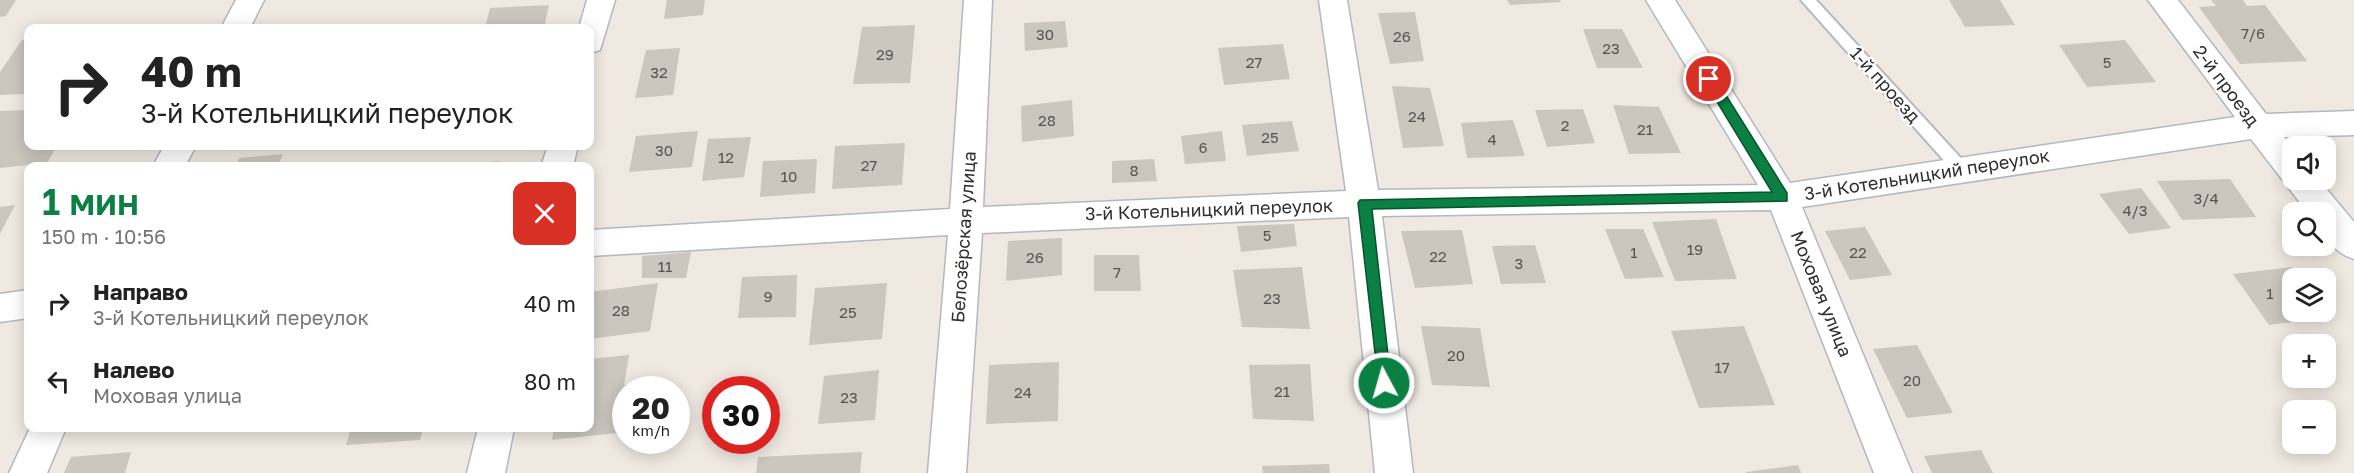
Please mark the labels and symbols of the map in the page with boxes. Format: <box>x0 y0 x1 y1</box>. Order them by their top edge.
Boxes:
house number: 7/6 <box>2241 24 2265 42</box>
house number: 30 <box>1036 25 1054 43</box>
house number: 26 <box>1393 27 1411 45</box>
house number: 23 <box>1602 39 1620 57</box>
street label: 2-й проезд <box>2189 40 2265 131</box>
street label: 1-й проезд <box>1846 42 1926 127</box>
house number: 29 <box>876 45 894 63</box>
house number: 27 <box>1246 53 1262 71</box>
pin <box>1683 53 1734 104</box>
house number: 5 <box>2103 53 2111 71</box>
house number: 32 <box>650 63 668 81</box>
house number: 24 <box>1408 107 1426 125</box>
house number: 28 <box>1038 111 1056 129</box>
house number: 2 <box>1561 116 1569 134</box>
house number: 21 <box>1637 120 1653 138</box>
house number: 25 <box>1261 128 1279 146</box>
house number: 4 <box>1487 130 1497 148</box>
house number: 6 <box>1198 138 1208 156</box>
house number: 30 <box>655 141 673 159</box>
street label: 3-й Котельницкий переулок <box>1802 144 2051 204</box>
house number: 12 <box>718 148 734 166</box>
street label: Белозёрская улица <box>946 150 980 324</box>
house number: 27 <box>861 156 877 174</box>
house number: 8 <box>1129 161 1139 179</box>
house number: 10 <box>781 167 797 185</box>
house number: 3/4 <box>2193 189 2219 207</box>
street label: 3-й Котельницкий переулок <box>1085 194 1333 224</box>
house number: 4/3 <box>2122 201 2148 219</box>
house number: 5 <box>1263 226 1271 244</box>
street label: Моховая улица <box>1787 227 1857 360</box>
house number: 19 <box>1687 240 1703 258</box>
house number: 1 <box>1630 243 1638 261</box>
house number: 22 <box>1849 243 1867 261</box>
house number: 22 <box>1429 247 1447 265</box>
house number: 26 <box>1026 248 1044 266</box>
house number: 3 <box>1515 254 1523 272</box>
house number: 11 <box>658 257 672 275</box>
house number: 7 <box>1113 263 1121 281</box>
house number: 1 <box>2266 284 2274 302</box>
house number: 9 <box>763 287 773 305</box>
house number: 23 <box>1263 289 1281 307</box>
house number: 28 <box>612 301 630 319</box>
house number: 25 <box>839 303 857 321</box>
house number: 20 <box>1447 346 1465 364</box>
position arrow <box>1352 351 1416 415</box>
house number: 17 <box>1714 358 1730 376</box>
house number: 20 <box>1903 371 1921 389</box>
speed limit sign: 30 <box>702 376 780 454</box>
house number: 21 <box>1274 382 1290 400</box>
house number: 24 <box>1014 383 1032 401</box>
house number: 23 <box>840 388 858 406</box>

